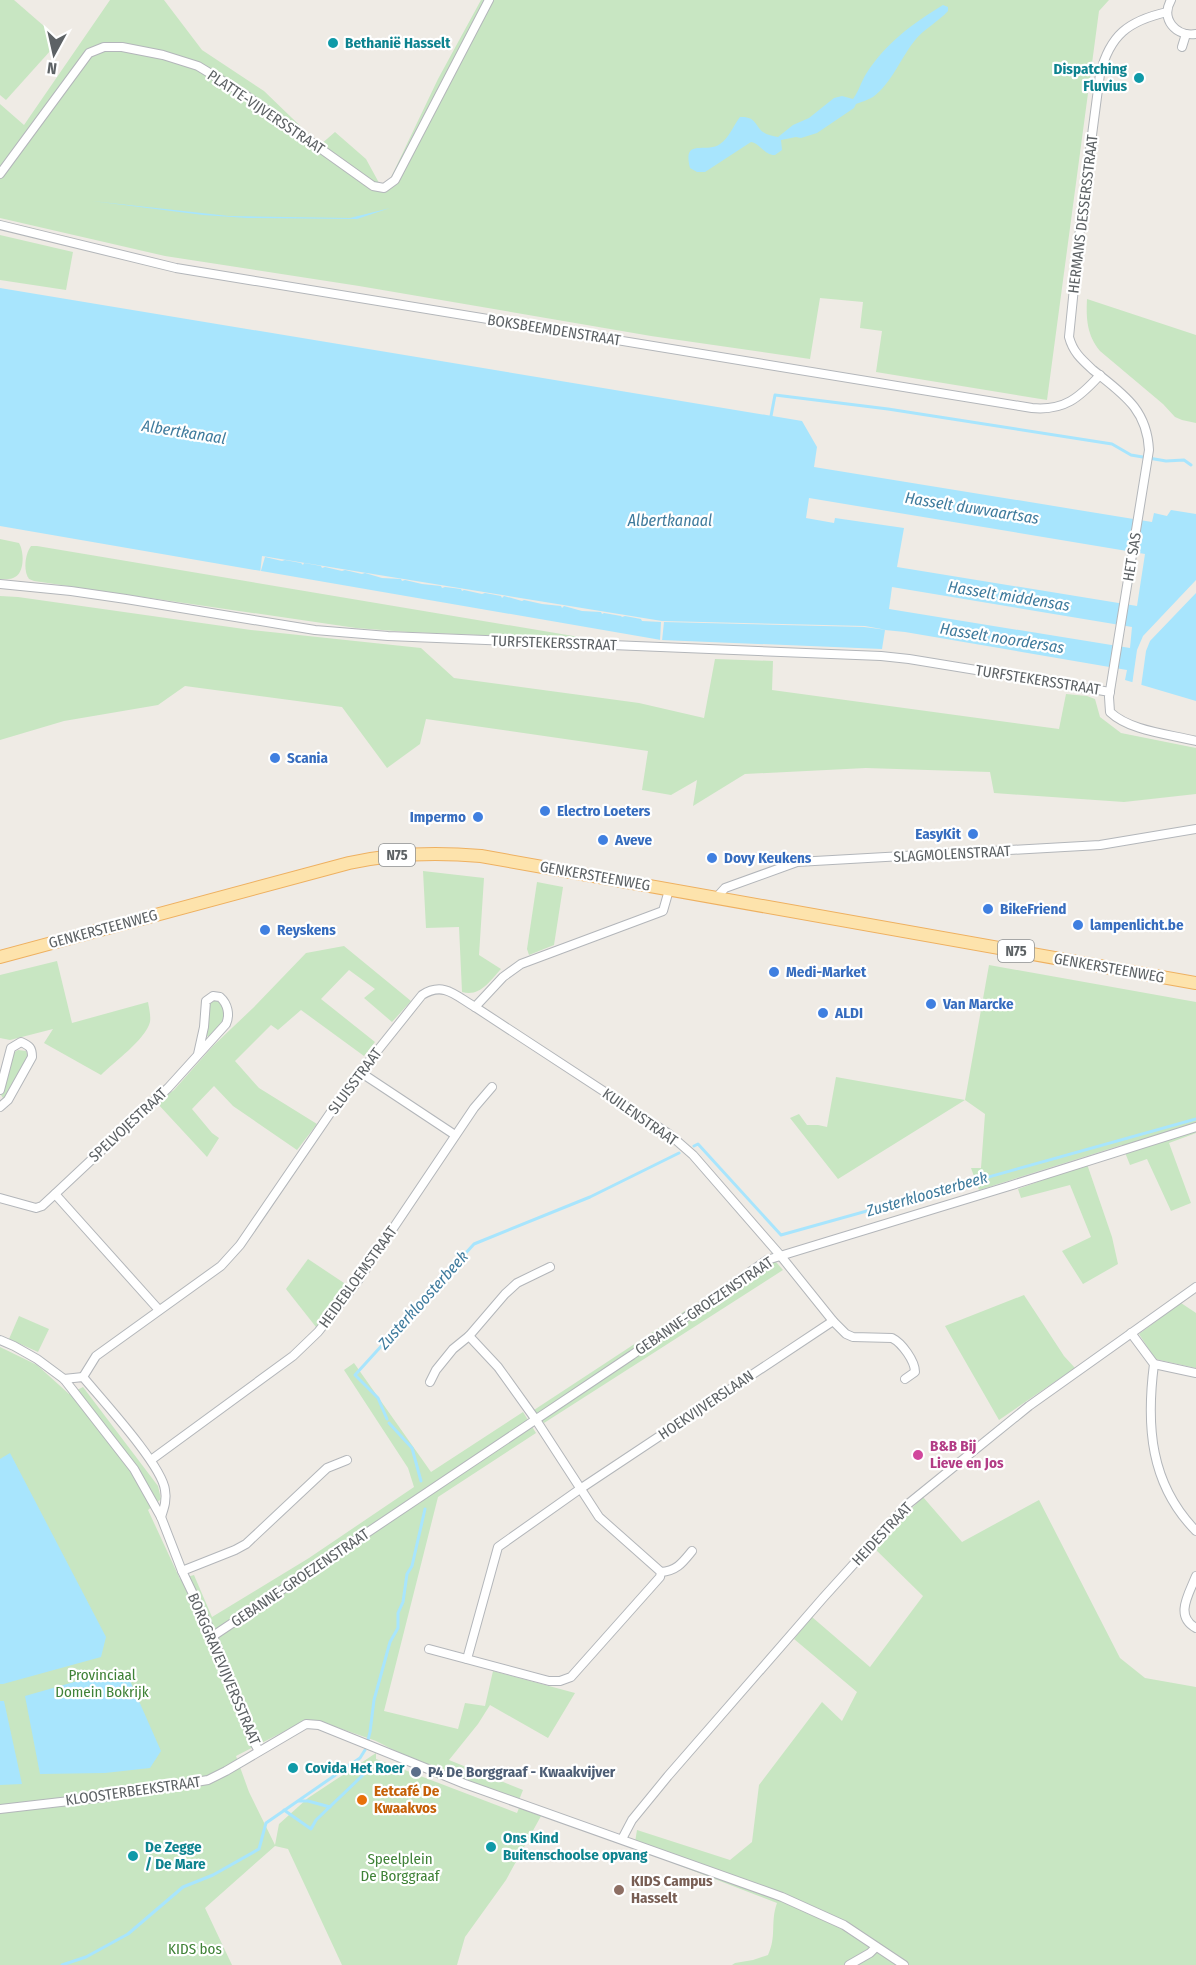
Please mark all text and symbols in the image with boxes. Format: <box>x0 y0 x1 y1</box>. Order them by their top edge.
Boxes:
north arrow <box>24 24 84 84</box>
place label: Bethanië Hasselt <box>345 34 451 52</box>
marker: Bethanië Hasselt <box>326 36 340 50</box>
text: N <box>46 58 58 78</box>
place label: Dispatching Fluvius <box>1054 60 1128 95</box>
street label: PLATTE-VIJVERSSTRAAT <box>204 66 328 158</box>
marker: Dispatching Fluvius <box>1132 71 1146 85</box>
street label: HERMANS DESSERSSTRAAT <box>1064 134 1102 294</box>
street label: BOKSBEEMDENSTRAAT <box>486 311 622 349</box>
water label: Albertkanaal <box>140 416 227 448</box>
water label: Hasselt duwvaartsas <box>904 488 1041 528</box>
water label: Albertkanaal <box>627 511 712 530</box>
street label: HET SAS <box>1119 531 1145 583</box>
water label: Hasselt middensas <box>947 577 1072 615</box>
water label: Hasselt noordersas <box>939 619 1066 657</box>
street label: TURFSTEKERSSTRAAT <box>491 632 617 654</box>
street label: TURFSTEKERSSTRAAT <box>974 661 1102 699</box>
place label: Scania <box>287 749 328 767</box>
marker: Scania <box>268 751 282 765</box>
place label: Electro Loeters <box>557 802 651 820</box>
marker: Electro Loeters <box>538 804 552 818</box>
place label: Impermo <box>410 808 466 826</box>
marker: Impermo <box>471 810 485 824</box>
place label: EasyKit <box>915 825 962 843</box>
marker: EasyKit <box>966 827 980 841</box>
place label: Aveve <box>614 831 652 849</box>
marker: Aveve <box>596 833 610 847</box>
street label: SLAGMOLENSTRAAT <box>893 842 1011 866</box>
road number: N75 <box>379 844 415 866</box>
place label: Dovy Keukens <box>724 849 812 867</box>
marker: Dovy Keukens <box>705 851 719 865</box>
street label: GENKERSTEENWEG <box>538 857 652 895</box>
place label: BikeFriend <box>1000 900 1066 918</box>
marker: BikeFriend <box>981 902 995 916</box>
street label: GENKERSTEENWEG <box>47 906 159 952</box>
place label: lampenlicht.be <box>1090 916 1184 934</box>
marker: lampenlicht.be <box>1071 918 1085 932</box>
place label: Reyskens <box>277 921 336 939</box>
marker: Reyskens <box>258 923 272 937</box>
road number: N75 <box>998 940 1034 962</box>
street label: GENKERSTEENWEG <box>1052 949 1166 987</box>
place label: Medi-Market <box>786 963 867 981</box>
marker: Medi-Market <box>767 965 781 979</box>
place label: Van Marcke <box>942 995 1014 1013</box>
marker: Van Marcke <box>924 997 938 1011</box>
place label: ALDI <box>834 1004 863 1022</box>
marker: ALDI <box>816 1006 830 1020</box>
street label: SLUISSTRAAT <box>324 1044 386 1118</box>
street label: SPELVOJESTRAAT <box>85 1084 171 1166</box>
street label: KUILENSTRAAT <box>599 1085 681 1150</box>
water label: Zusterkloosterbeek <box>863 1168 990 1221</box>
street label: HEIDEBLOEMSTRAAT <box>315 1223 401 1331</box>
water label: Zusterkloosterbeek <box>373 1247 472 1354</box>
street label: GEBANNE-GROEZENSTRAAT <box>632 1253 776 1359</box>
street label: HOEKVIJVERSLAAN <box>655 1367 757 1443</box>
place label: B&B Bij Lieve en Jos <box>930 1437 1004 1472</box>
marker: B&B Bij Lieve en Jos <box>911 1448 925 1462</box>
street label: HEIDESTRAAT <box>848 1499 916 1569</box>
street label: GEBANNE-GROEZENSTRAAT <box>228 1525 372 1631</box>
street label: BORGGRAVEVIJVERSSTRAAT <box>184 1590 264 1748</box>
park label: Provinciaal Domein Bokrijk <box>55 1666 149 1701</box>
place label: Covida Het Roer <box>305 1759 405 1777</box>
marker: Covida Het Roer <box>286 1761 300 1775</box>
place label: P4 De Borggraaf - Kwaakvijver <box>428 1763 616 1781</box>
marker: P4 De Borggraaf - Kwaakvijver <box>409 1765 423 1779</box>
street label: KLOOSTERBEEKSTRAAT <box>64 1773 202 1809</box>
place label: Eetcafé De Kwaakvos <box>374 1782 440 1817</box>
marker: Eetcafé De Kwaakvos <box>355 1793 369 1807</box>
place label: Ons Kind Buitenschoolse opvang <box>503 1829 648 1864</box>
place label: De Zegge / De Mare <box>145 1838 206 1873</box>
marker: Ons Kind Buitenschoolse opvang <box>484 1840 498 1854</box>
marker: De Zegge / De Mare <box>126 1849 140 1863</box>
park label: Speelplein De Borggraaf <box>361 1850 441 1885</box>
place label: KIDS Campus Hasselt <box>631 1872 713 1907</box>
marker: KIDS Campus Hasselt <box>612 1883 626 1897</box>
park label: KIDS bos <box>168 1940 222 1958</box>

